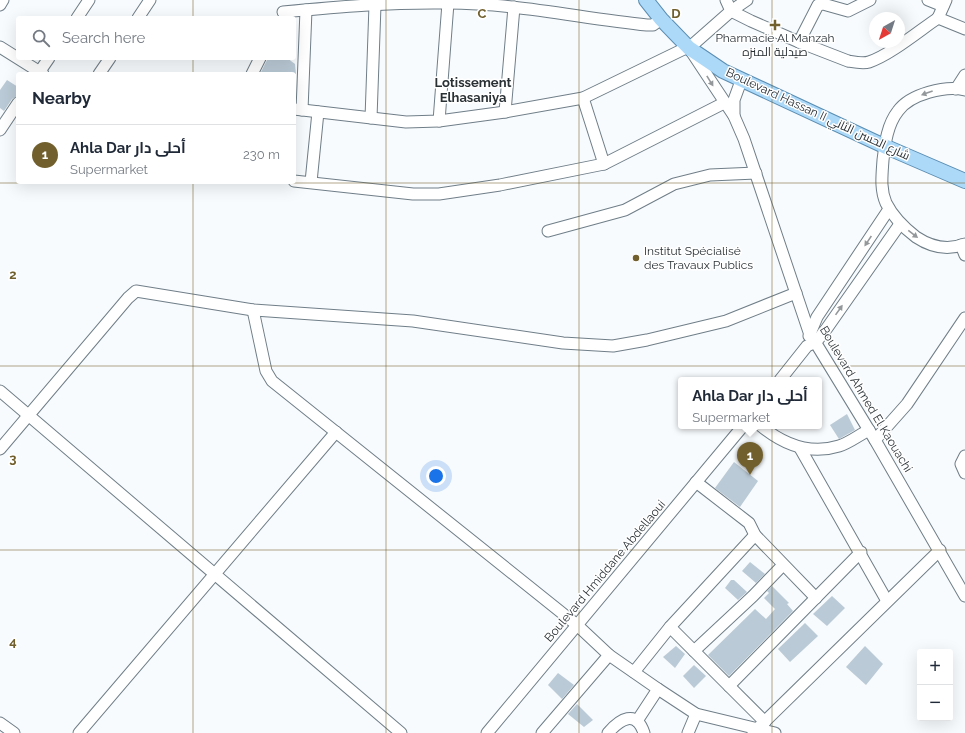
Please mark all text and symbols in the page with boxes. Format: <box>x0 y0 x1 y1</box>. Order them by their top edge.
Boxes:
text: C <box>478 6 487 21</box>
text: D <box>671 6 681 21</box>
north arrow <box>869 12 905 48</box>
search box <box>16 16 296 60</box>
marker: Pharmacie Al Manzah صيدلية المنزه <box>770 20 780 30</box>
icon: search <box>30 27 52 49</box>
text: Search here <box>62 29 145 47</box>
place label: Pharmacie Al Manzah صيدلية المنزه <box>715 31 835 59</box>
street label: Boulevard Hassan II شارع الحسن الثاني <box>723 65 912 166</box>
district label: Lotissement Elhasaniya <box>435 75 511 105</box>
one-way arrow <box>706 75 713 87</box>
text: Nearby <box>32 88 91 108</box>
one-way arrow <box>920 91 932 97</box>
text: Ahla Dar أحلى دار <box>70 139 186 157</box>
text: 1 <box>42 147 48 162</box>
text: 230 m <box>243 147 280 162</box>
text: Supermarket <box>70 162 148 177</box>
one-way arrow <box>908 230 919 239</box>
one-way arrow <box>864 235 871 247</box>
place label: Institut Spécialisé des Travaux Publics <box>644 244 753 272</box>
marker: Institut Spécialisé des Travaux Publics <box>631 253 641 263</box>
text: 2 <box>9 267 17 282</box>
one-way arrow <box>835 305 843 316</box>
street label: Boulevard Ahmed El Kaouachi <box>817 324 915 474</box>
popup <box>678 377 822 429</box>
text: Ahla Dar أحلى دار <box>692 387 808 405</box>
text: Supermarket <box>692 410 770 425</box>
pin: 1 <box>737 442 763 475</box>
text: 3 <box>9 451 17 466</box>
your location <box>426 466 446 486</box>
street label: Boulevard Hmiddane Abdellaoui <box>542 497 668 645</box>
text: 4 <box>9 634 17 649</box>
map controls <box>917 649 953 721</box>
button: + <box>917 649 953 685</box>
button: − <box>917 685 953 721</box>

